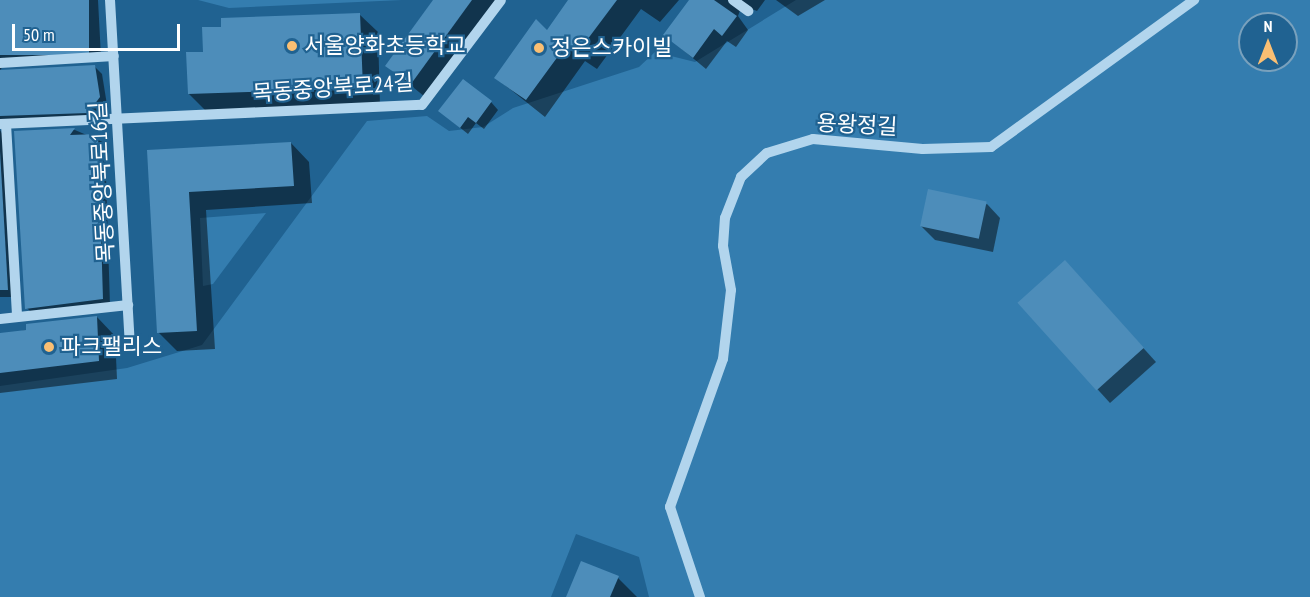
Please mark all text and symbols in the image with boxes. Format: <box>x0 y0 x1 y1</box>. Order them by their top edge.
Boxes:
scale bar <box>15 12 183 50</box>
north arrow <box>1238 12 1298 72</box>
text: N <box>1264 16 1272 36</box>
text: 50 m <box>23 23 55 46</box>
place label: 서울양화초등학교 <box>304 33 466 59</box>
place label: 정은스카이빌 <box>551 35 672 61</box>
marker: 서울양화초등학교 <box>285 39 299 53</box>
marker: 정은스카이빌 <box>532 41 546 55</box>
street label: 목동중앙북로24길 <box>252 69 414 107</box>
street label: 목동중앙북로16길 <box>85 101 119 263</box>
street label: 용왕정길 <box>816 110 898 140</box>
place label: 파크팰리스 <box>61 334 162 360</box>
marker: 파크팰리스 <box>42 340 56 354</box>

